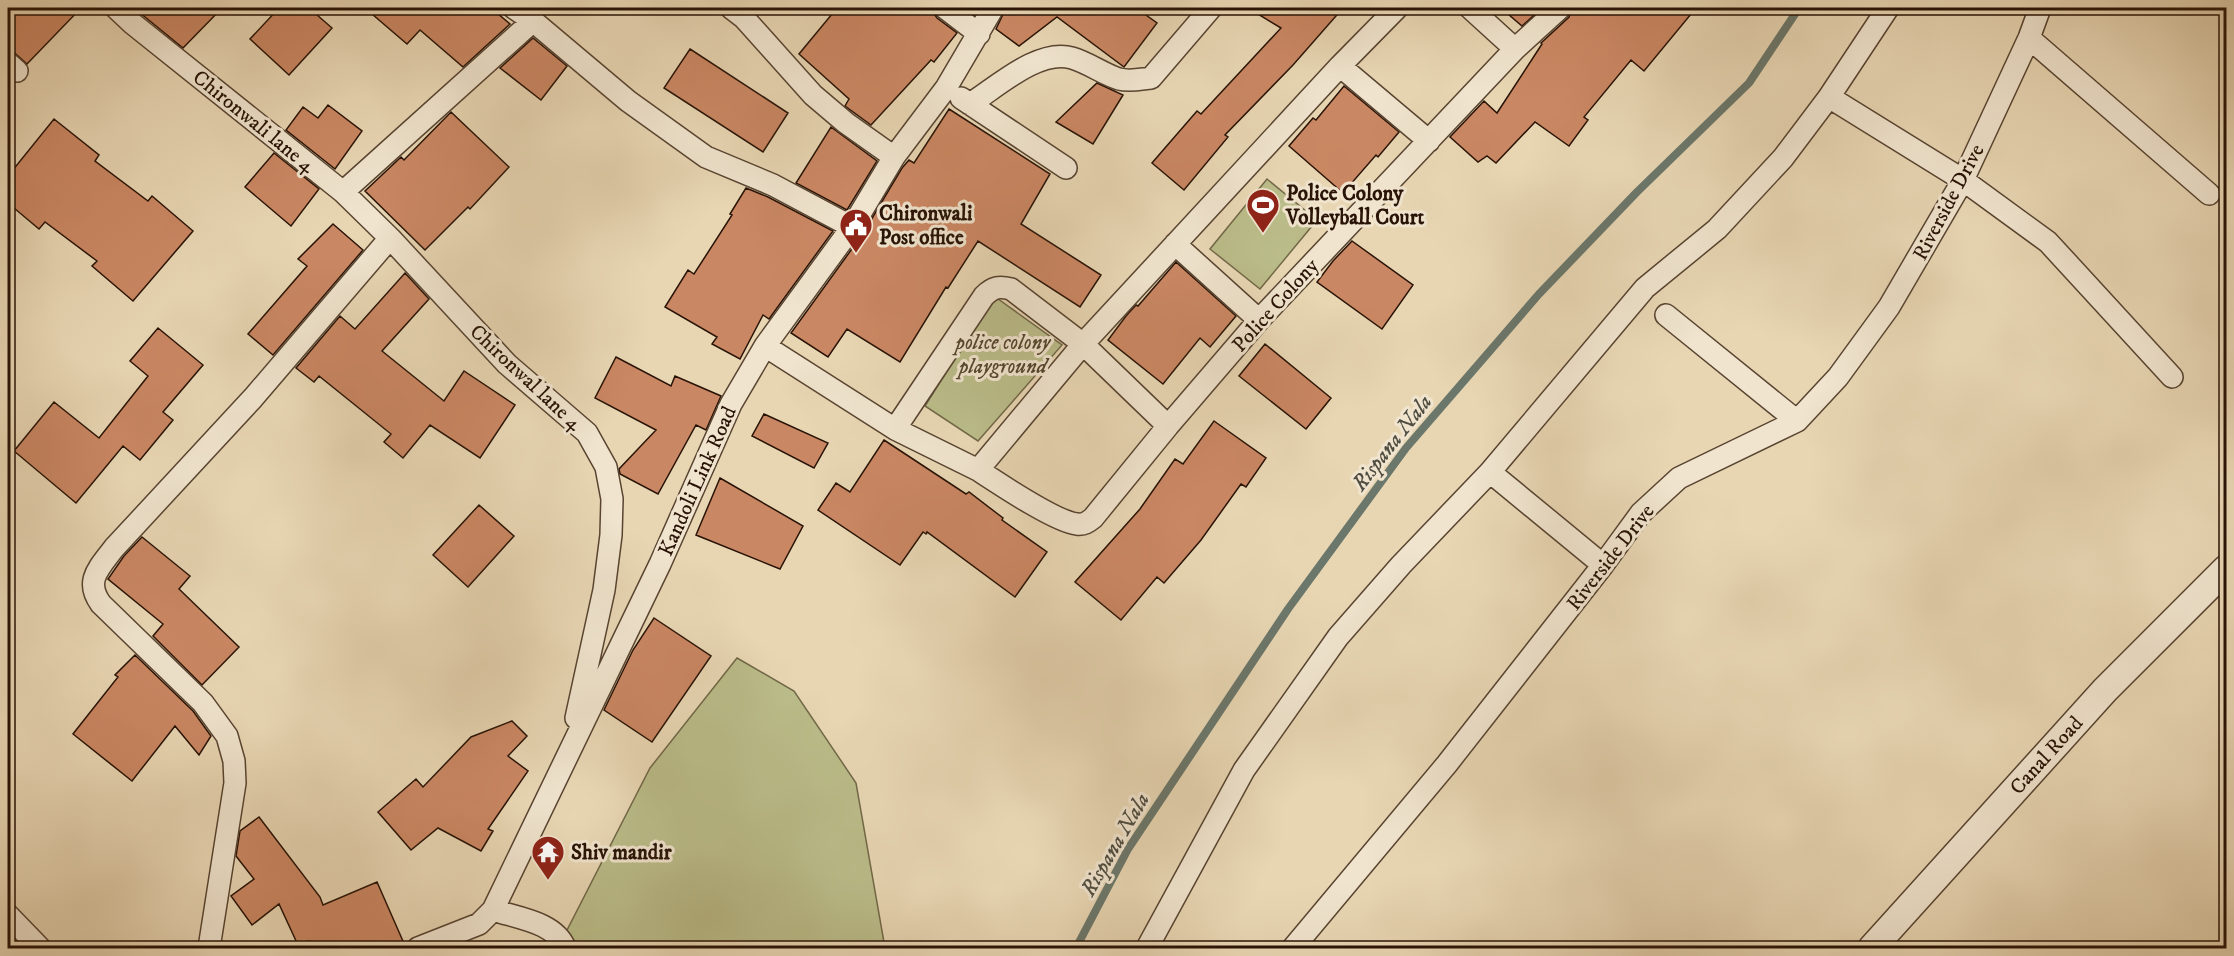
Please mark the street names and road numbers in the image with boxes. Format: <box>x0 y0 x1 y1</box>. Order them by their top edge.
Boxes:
street label: Chironwali lane 4 <box>187 65 320 179</box>
street label: Riverside Drive <box>1907 140 1991 265</box>
street label: Police Colony <box>1227 253 1325 358</box>
street label: Chironwal lane 4 <box>464 319 587 437</box>
street label: Kandoli Link Road <box>653 402 743 560</box>
street label: Riverside Drive <box>1561 499 1661 616</box>
street label: Canal Road <box>2005 711 2089 800</box>

